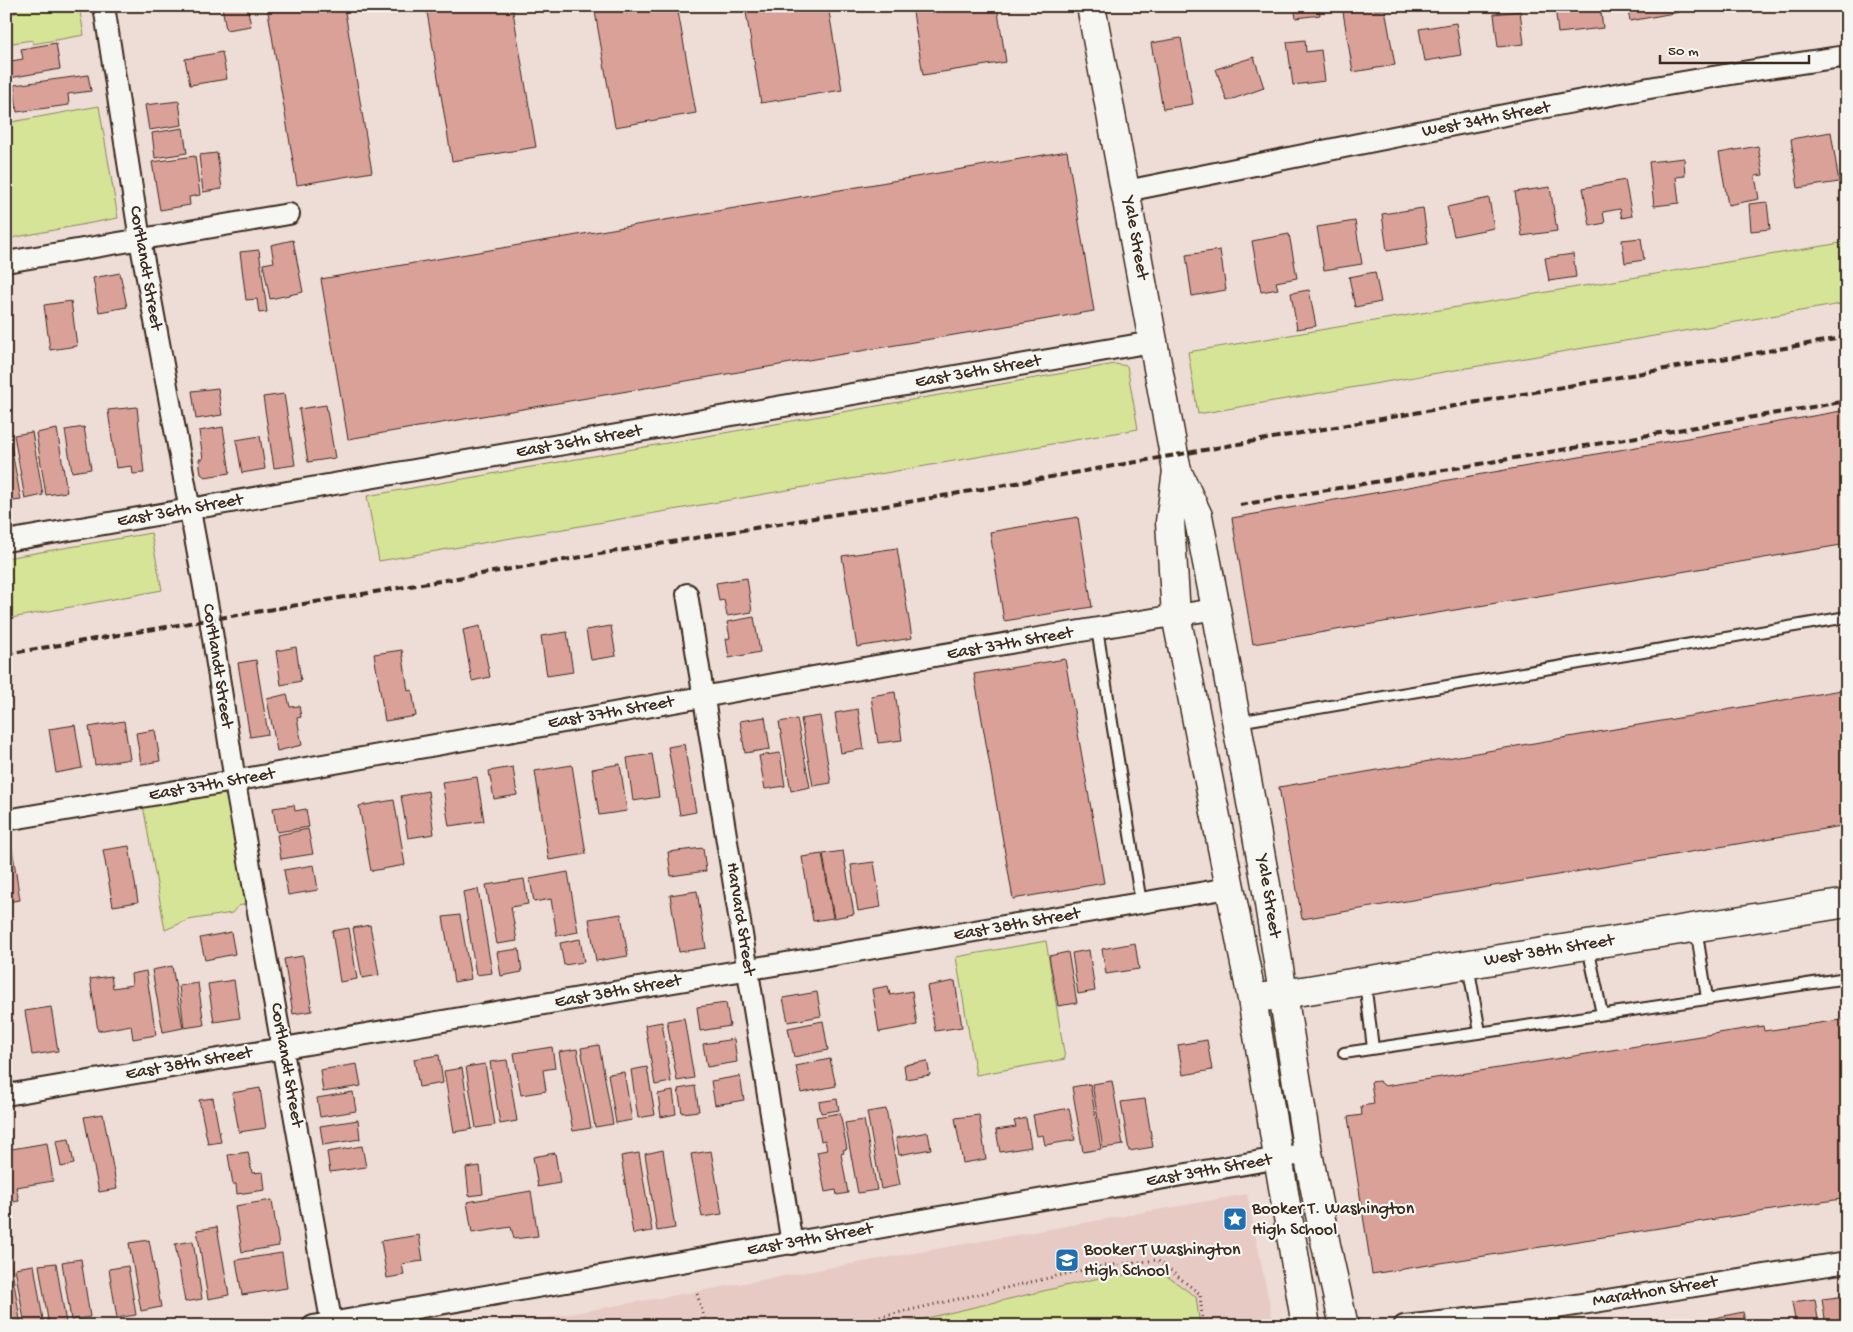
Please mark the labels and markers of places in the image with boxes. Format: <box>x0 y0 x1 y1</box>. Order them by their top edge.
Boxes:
place label: Booker T. Washington High School <box>1251 1199 1415 1241</box>
place icon: Booker T. Washington High School <box>1222 1206 1248 1232</box>
place label: Booker T Washington High School <box>1083 1240 1241 1282</box>
school or university icon: Booker T Washington High School <box>1054 1247 1080 1273</box>

